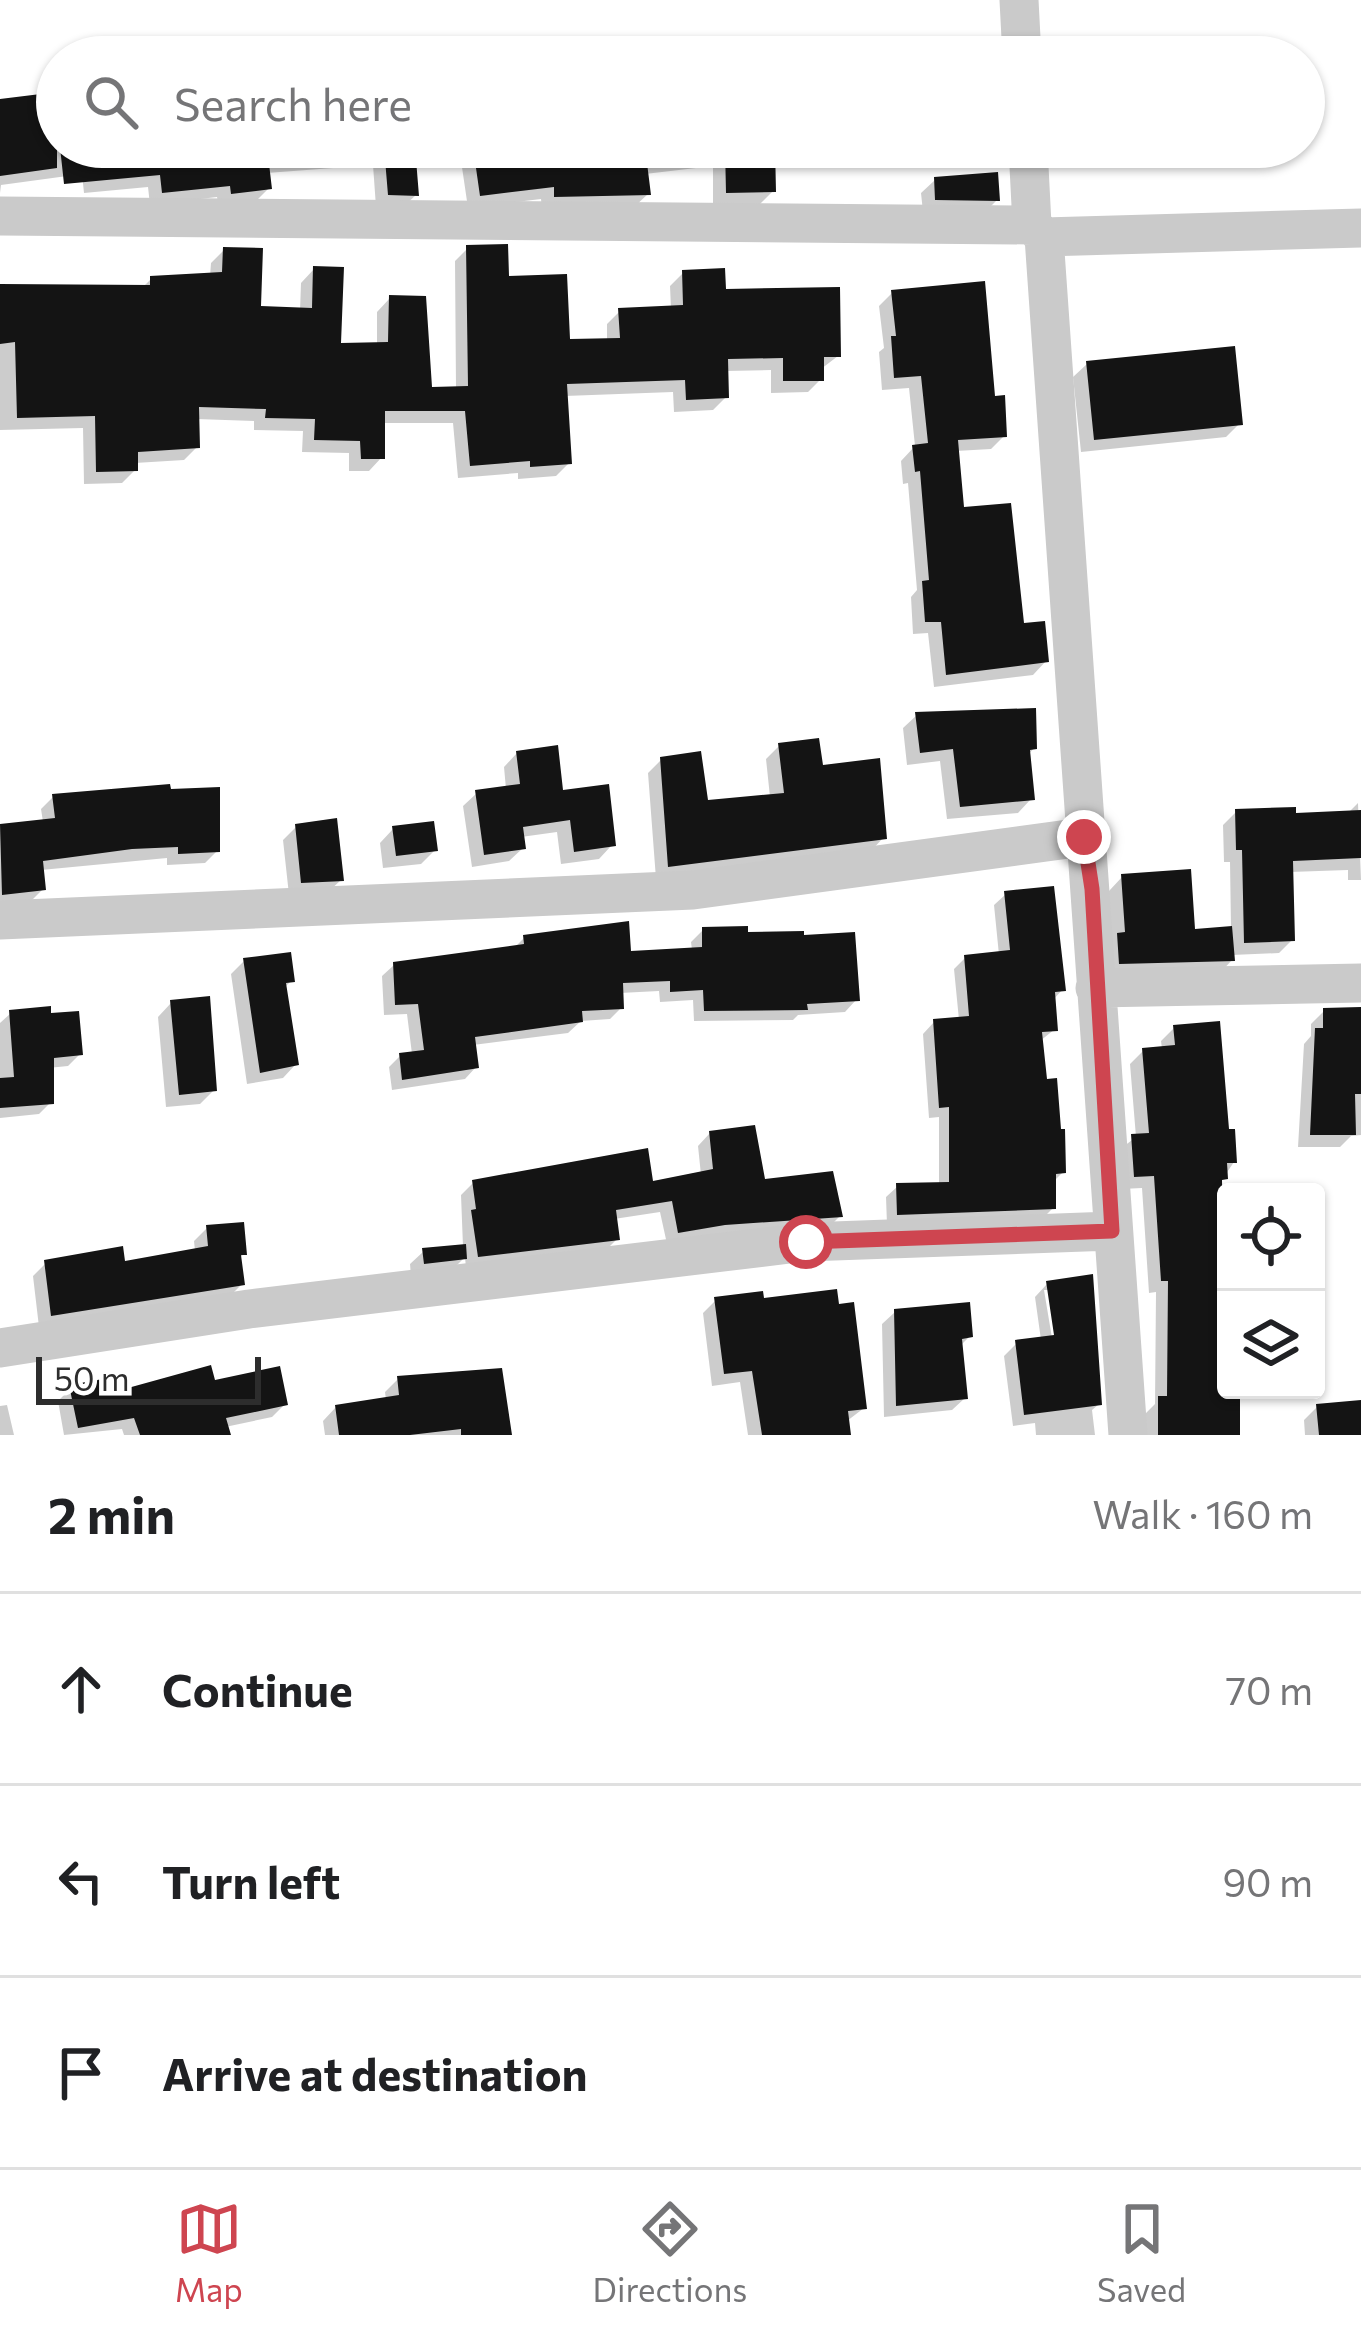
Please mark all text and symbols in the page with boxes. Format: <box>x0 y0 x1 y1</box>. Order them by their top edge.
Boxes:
search box <box>36 36 1325 168</box>
icon: search <box>78 69 144 135</box>
text: Search here <box>174 75 412 130</box>
route end <box>1057 810 1111 864</box>
map controls <box>1217 1183 1325 1399</box>
button: locate <box>1217 1183 1325 1291</box>
route start <box>779 1215 833 1269</box>
button: layers <box>1217 1291 1325 1399</box>
scale bar <box>36 1351 261 1404</box>
text: 50 m <box>54 1357 130 1398</box>
text: 2 min <box>48 1482 175 1545</box>
text: Walk · 160 m <box>1092 1489 1313 1537</box>
icon: ahead <box>48 1656 114 1722</box>
text: Continue <box>162 1661 353 1716</box>
text: 70 m <box>1226 1665 1313 1713</box>
icon: left <box>48 1848 114 1914</box>
text: Turn left <box>162 1853 340 1908</box>
text: 90 m <box>1222 1857 1313 1905</box>
icon: arrive <box>48 2040 114 2106</box>
text: Arrive at destination <box>162 2045 588 2100</box>
tab: Map <box>175 2196 243 2309</box>
tab: Directions <box>593 2196 747 2309</box>
tab: Saved <box>1097 2196 1186 2309</box>

